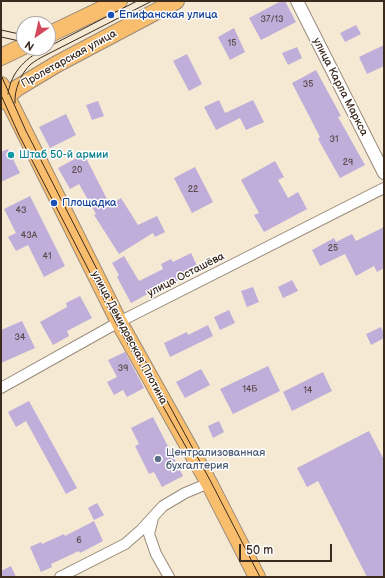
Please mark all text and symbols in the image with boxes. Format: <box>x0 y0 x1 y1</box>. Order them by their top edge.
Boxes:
place label: Епифанская улица <box>119 8 218 22</box>
marker: Епифанская улица <box>106 10 116 20</box>
house number: 37/13 <box>260 15 284 25</box>
north arrow <box>16 16 56 56</box>
street label: Пролетарская улица <box>19 27 119 91</box>
street label: улица Карла Маркса <box>310 36 370 138</box>
text: N <box>23 38 37 53</box>
house number: 15 <box>228 39 236 49</box>
house number: 35 <box>303 80 313 90</box>
house number: 31 <box>329 135 339 145</box>
place label: Штаб 50-й армии <box>19 148 108 162</box>
marker: Штаб 50-й армии <box>6 150 16 160</box>
house number: 29 <box>343 158 353 168</box>
house number: 20 <box>72 166 82 176</box>
house number: 22 <box>188 185 198 195</box>
place label: Площадка <box>62 196 117 210</box>
marker: Площадка <box>49 198 59 208</box>
house number: 43 <box>15 206 27 216</box>
house number: 43А <box>21 231 37 241</box>
house number: 25 <box>328 244 338 254</box>
street label: улица Осташёва <box>145 250 227 300</box>
house number: 41 <box>43 252 51 262</box>
street label: улица Демидовская Плотина <box>88 269 170 407</box>
house number: 34 <box>14 333 26 343</box>
house number: 39 <box>118 364 128 374</box>
house number: 14Б <box>242 385 258 395</box>
house number: 14 <box>304 386 312 396</box>
place label: Централизованная бухгалтерия <box>166 446 265 472</box>
marker: Централизованная бухгалтерия <box>153 454 163 464</box>
house number: 6 <box>76 536 82 546</box>
scale bar <box>241 536 334 562</box>
text: 50 m <box>246 543 273 558</box>

